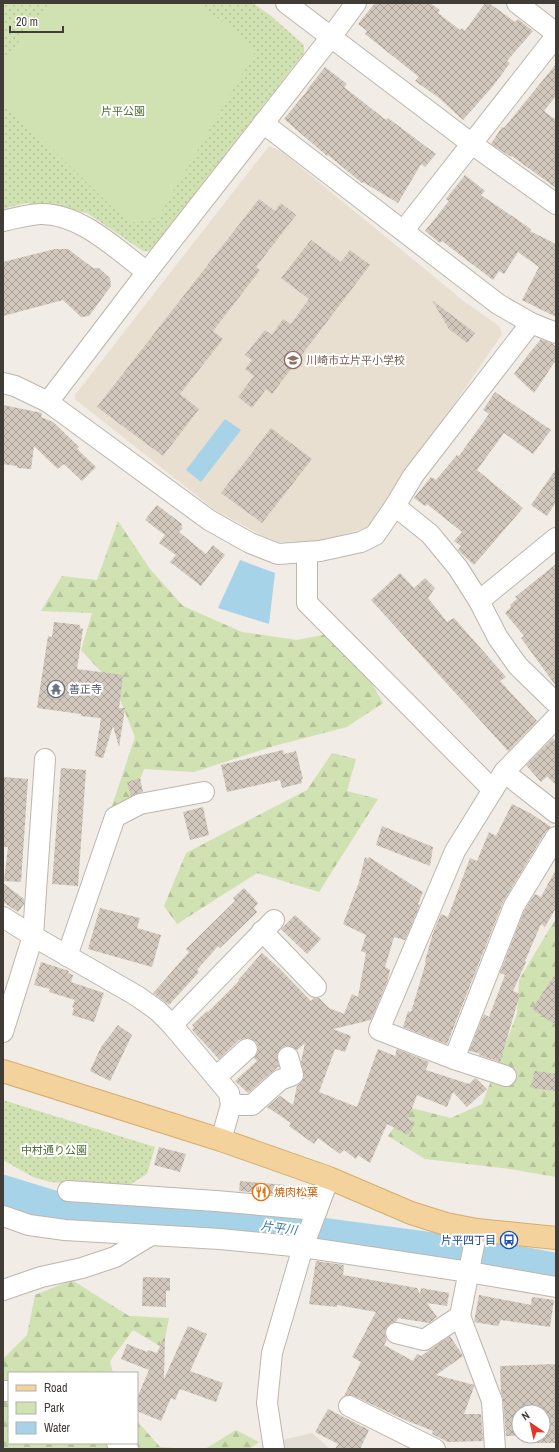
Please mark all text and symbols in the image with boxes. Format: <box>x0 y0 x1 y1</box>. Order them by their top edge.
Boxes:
scale bar <box>10 8 63 34</box>
text: 20 m <box>16 14 38 30</box>
park label: 片平公園 <box>101 104 145 118</box>
school or university icon: 川崎市立片平小学校 <box>283 350 303 370</box>
place label: 川崎市立片平小学校 <box>306 353 405 367</box>
temple icon: 善正寺 <box>46 679 66 699</box>
place label: 善正寺 <box>69 682 102 696</box>
park label: 中村通り公園 <box>21 1143 87 1157</box>
restaurant icon: 焼肉松葉 <box>251 1182 271 1202</box>
place label: 焼肉松葉 <box>274 1185 318 1199</box>
water label: 片平川 <box>260 1218 300 1239</box>
bus stop icon: 片平四丁目 <box>499 1230 519 1250</box>
place label: 片平四丁目 <box>441 1233 496 1247</box>
legend <box>8 1372 138 1444</box>
text: Road <box>44 1380 68 1396</box>
text: Park <box>44 1400 64 1416</box>
north arrow <box>511 1404 551 1444</box>
text: N <box>519 1408 532 1423</box>
text: Water <box>44 1420 71 1436</box>

